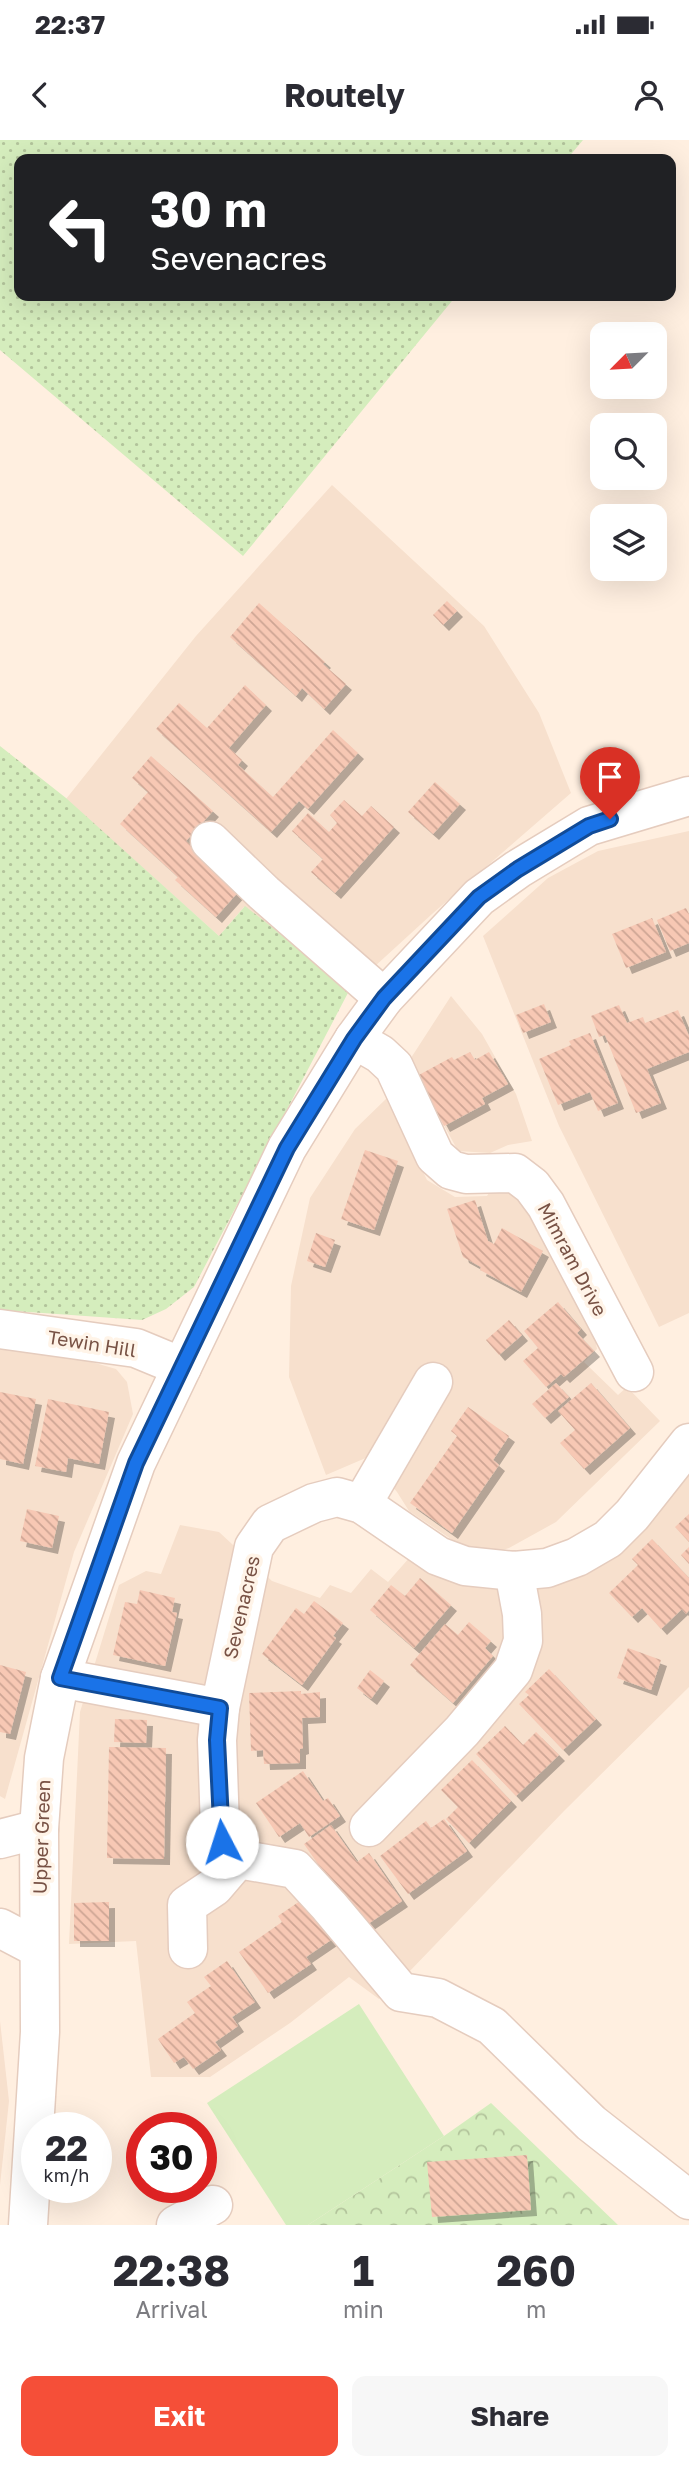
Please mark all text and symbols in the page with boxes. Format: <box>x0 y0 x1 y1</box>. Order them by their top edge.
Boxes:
text: 22:37 <box>35 9 105 40</box>
icon: back <box>21 76 59 114</box>
text: Routely <box>284 76 405 114</box>
icon: person <box>630 76 668 114</box>
text: 30 m <box>150 179 267 238</box>
icon: left <box>35 182 126 273</box>
text: Sevenacres <box>150 239 327 277</box>
north arrow <box>590 322 667 399</box>
map controls <box>590 322 667 581</box>
button: search <box>590 413 667 490</box>
button: layers <box>590 504 667 581</box>
pin <box>580 747 640 819</box>
icon: arrive <box>591 758 629 796</box>
street label: Mimram Drive <box>534 1198 612 1320</box>
street label: Tewin Hill <box>46 1325 138 1361</box>
street label: Sevenacres <box>218 1553 264 1661</box>
street label: Upper Green <box>28 1779 54 1895</box>
position arrow <box>185 1805 259 1879</box>
speed limit sign: 30 <box>126 2112 217 2203</box>
text: 22 <box>45 2127 88 2169</box>
text: km/h <box>44 2164 89 2186</box>
text: 22:38 <box>113 2245 230 2295</box>
text: 1 <box>352 2245 374 2295</box>
text: 260 <box>496 2245 576 2295</box>
text: Arrival <box>135 2295 208 2323</box>
text: min <box>343 2295 384 2323</box>
text: m <box>526 2295 546 2323</box>
button: Exit <box>21 2376 338 2456</box>
button: Share <box>352 2376 668 2456</box>

